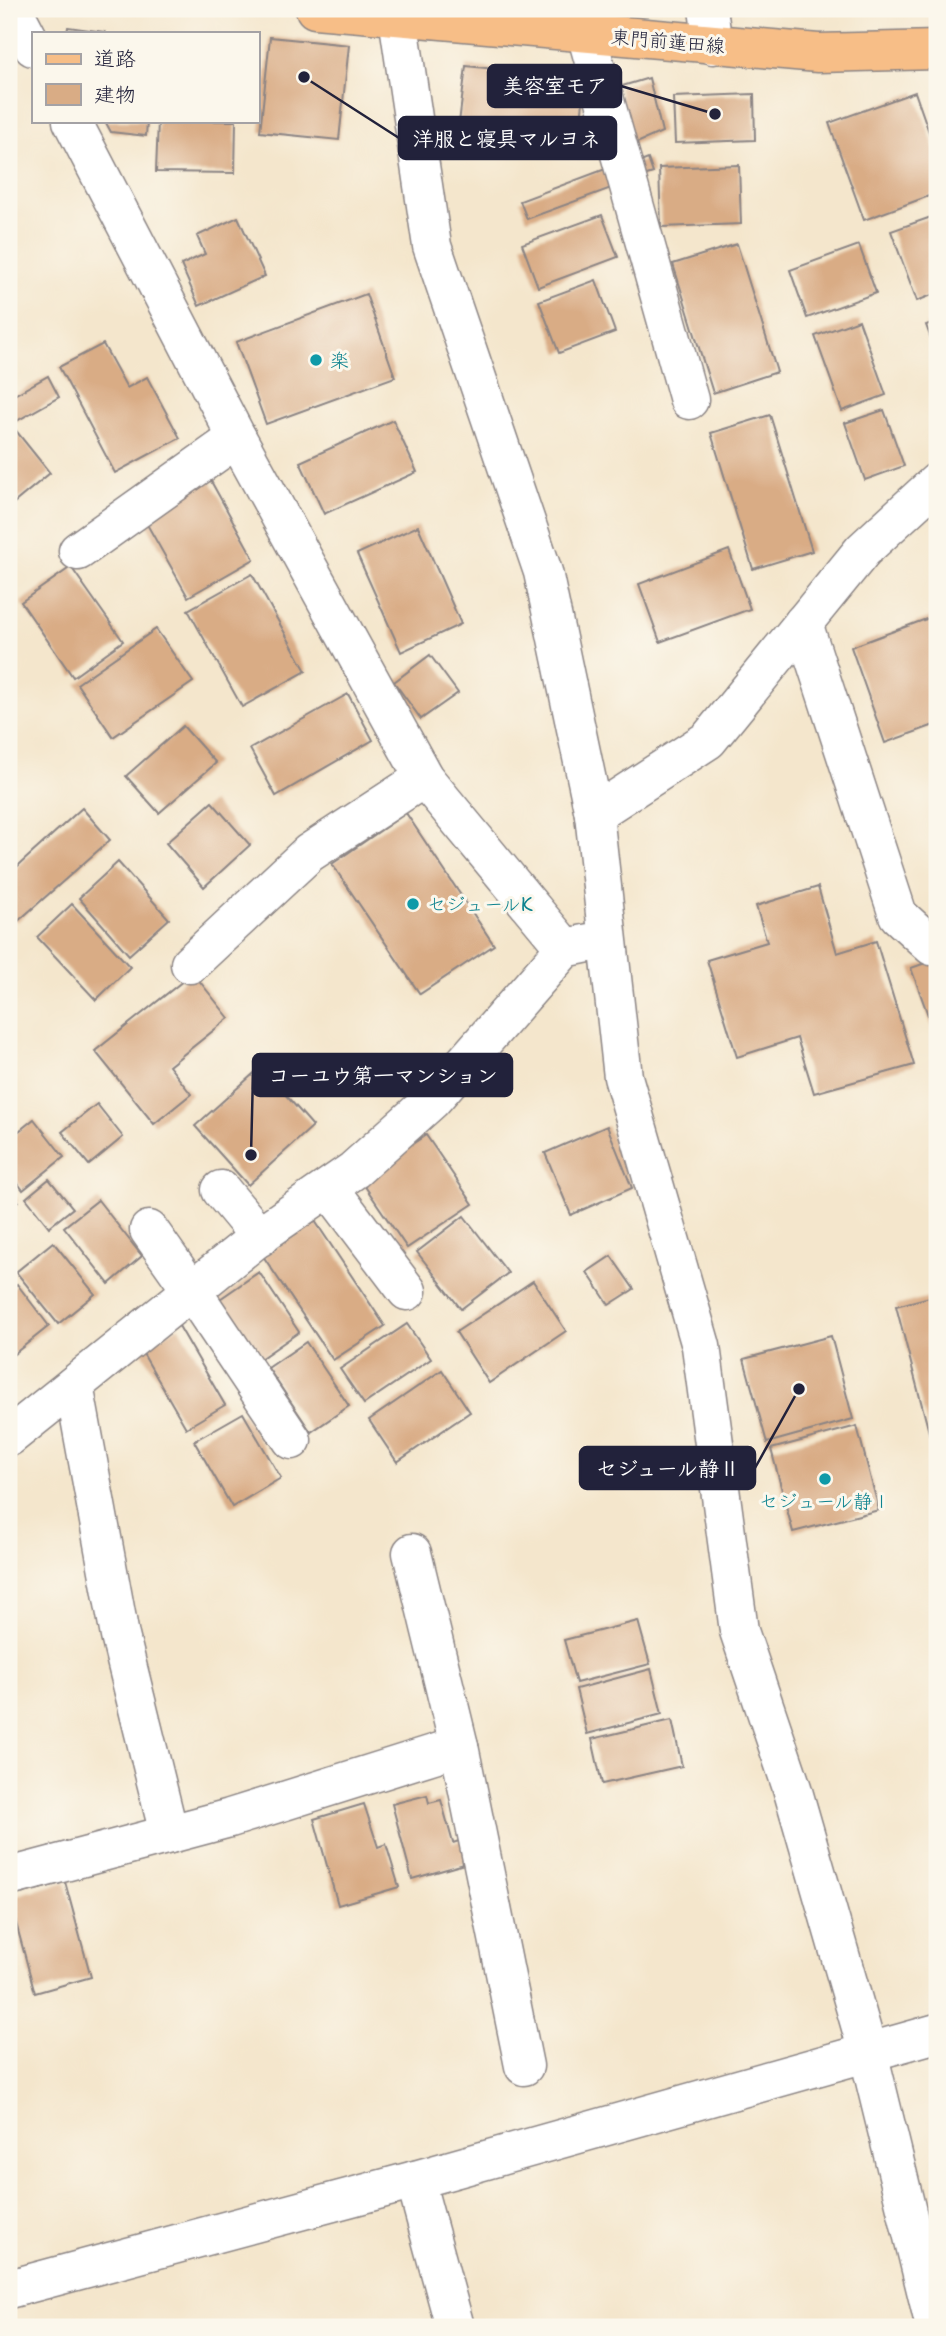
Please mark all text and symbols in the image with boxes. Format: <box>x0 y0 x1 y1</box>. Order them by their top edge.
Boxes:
street label: 東門前蓮田線 <box>610 24 726 59</box>
legend <box>32 32 259 122</box>
text: 道路 <box>94 45 136 73</box>
callout: 美容室モア <box>488 65 621 107</box>
text: 美容室モア <box>503 72 608 100</box>
text: 建物 <box>94 81 136 109</box>
callout: 洋服と寝具マルヨネ <box>399 117 616 159</box>
text: 洋服と寝具マルヨネ <box>413 125 601 153</box>
place label: 楽 <box>330 348 349 373</box>
marker: 楽 <box>308 352 324 368</box>
place label: セジュールK <box>427 892 533 917</box>
marker: セジュールK <box>405 896 421 912</box>
callout: コーユウ第一マンション <box>253 1054 512 1096</box>
text: コーユウ第一マンション <box>268 1062 498 1090</box>
callout: セジュール静Ⅱ <box>580 1447 755 1489</box>
text: セジュール静Ⅱ <box>596 1455 740 1483</box>
marker: セジュール静Ⅰ <box>817 1471 833 1487</box>
place label: セジュール静Ⅰ <box>759 1489 891 1514</box>

